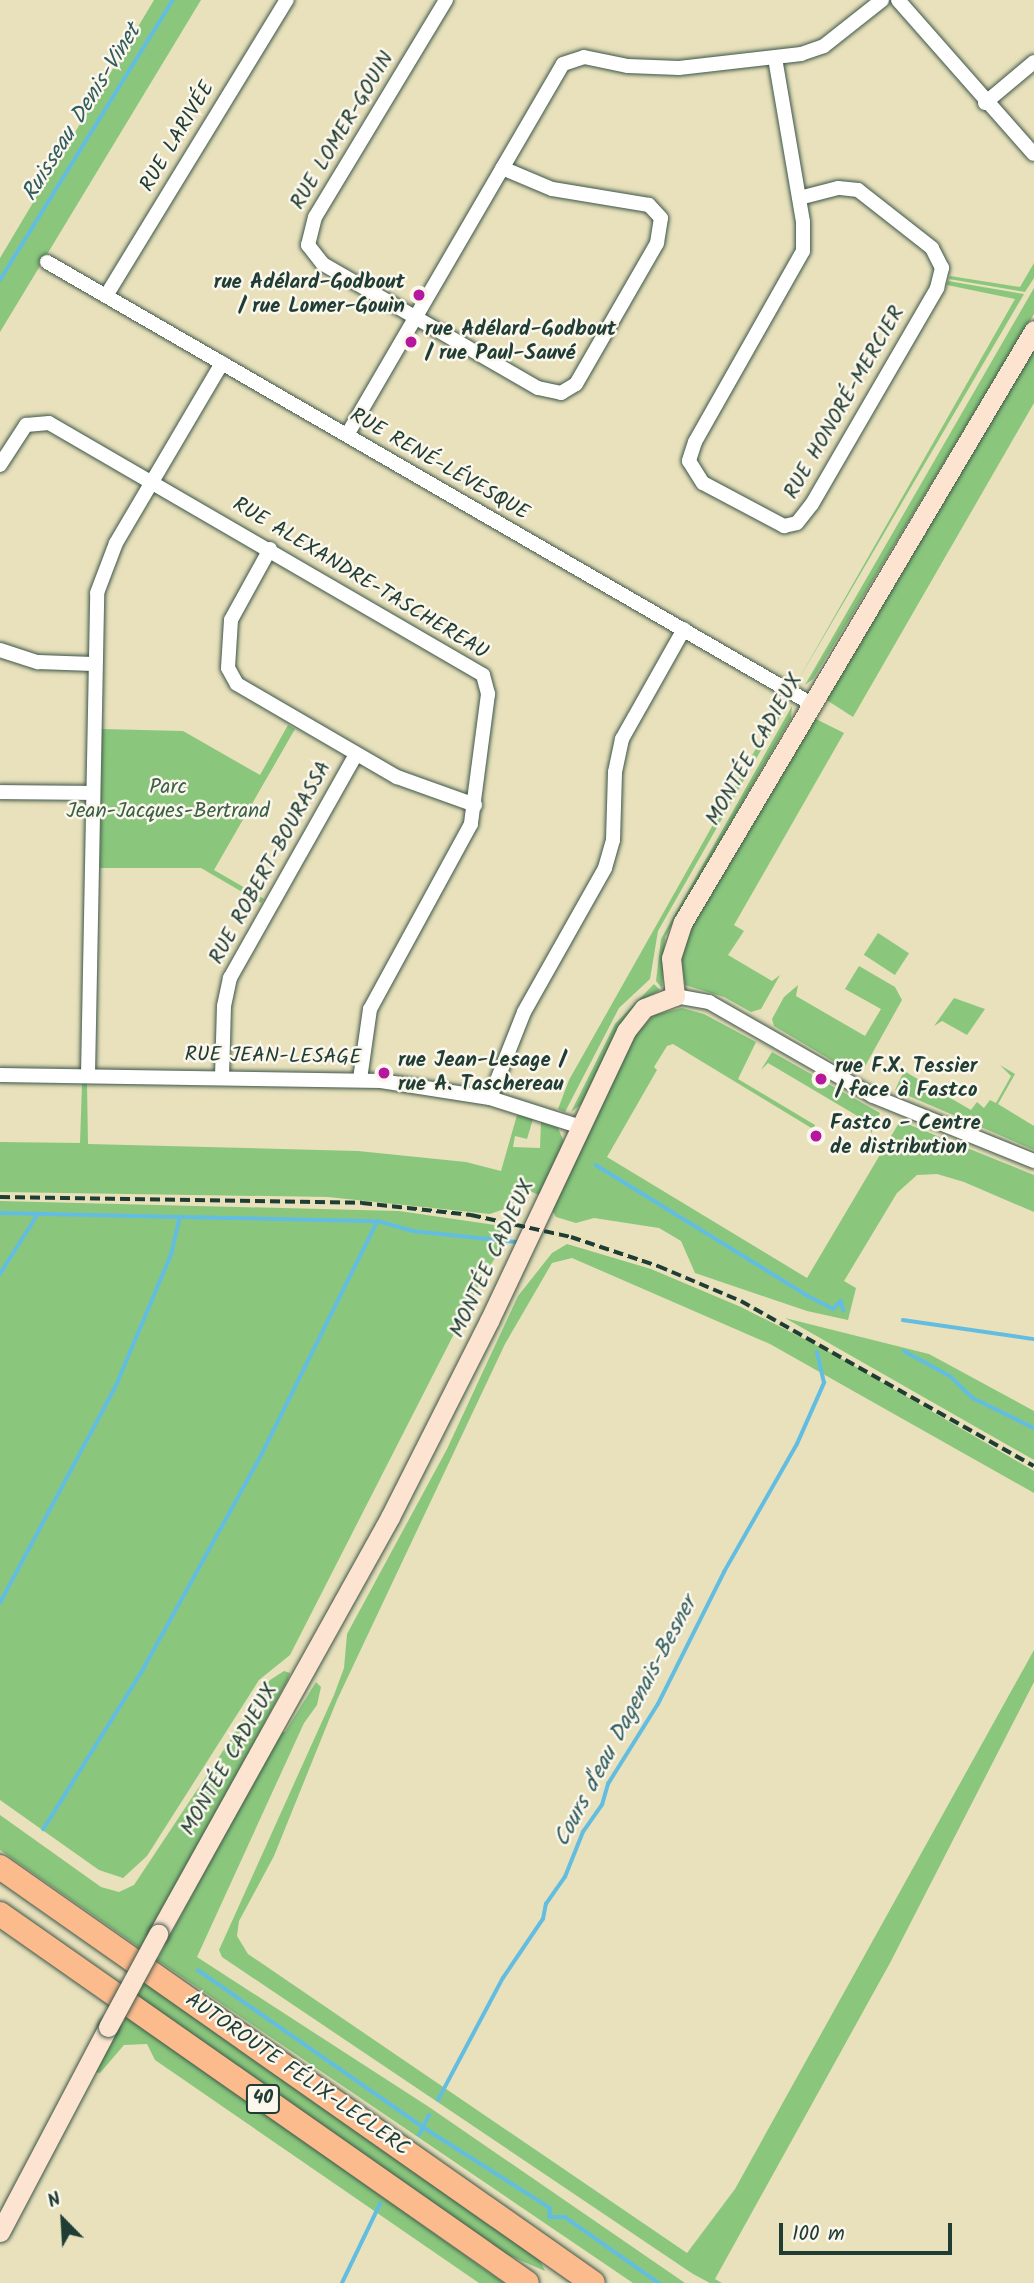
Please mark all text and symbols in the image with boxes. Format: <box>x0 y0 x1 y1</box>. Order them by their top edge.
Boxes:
water label: Ruisseau Denis-Vinet <box>16 19 148 207</box>
street label: RUE LOMER-GOUIN <box>286 48 400 214</box>
street label: RUE LARIVÉE <box>135 77 221 197</box>
place label: rue Adélard-Godbout / rue Lomer-Gouin <box>214 270 405 320</box>
marker: rue Adélard-Godbout / rue Lomer-Gouin <box>411 287 427 303</box>
street label: RUE HONORÉ-MERCIER <box>779 302 911 504</box>
place label: rue Adélard-Godbout / rue Paul-Sauvé <box>425 317 616 367</box>
marker: rue Adélard-Godbout / rue Paul-Sauvé <box>403 334 419 350</box>
street label: RUE RENÉ-LÉVESQUE <box>345 403 533 527</box>
street label: RUE ALEXANDRE-TASCHEREAU <box>228 493 492 665</box>
street label: MONTÉE CADIEUX <box>701 670 809 830</box>
street label: RUE ROBERT-BOURASSA <box>205 757 337 969</box>
park label: Parc Jean-Jacques-Bertrand <box>66 775 270 825</box>
street label: RUE JEAN-LESAGE <box>184 1043 362 1071</box>
place label: rue Jean-Lesage / rue A. Taschereau <box>398 1048 565 1098</box>
place label: rue F.X. Tessier / face à Fastco <box>835 1054 978 1104</box>
marker: rue Jean-Lesage / rue A. Taschereau <box>376 1065 392 1081</box>
marker: rue F.X. Tessier / face à Fastco <box>813 1071 829 1087</box>
place label: Fastco - Centre de distribution <box>830 1111 981 1161</box>
marker: Fastco - Centre de distribution <box>808 1128 824 1144</box>
street label: MONTÉE CADIEUX <box>445 1176 541 1342</box>
water label: Cours d'eau Dagenais-Besner <box>548 1592 704 1852</box>
street label: MONTÉE CADIEUX <box>176 1680 284 1840</box>
street label: AUTOROUTE FÉLIX-LECLERC <box>180 1988 414 2162</box>
road number: 40 <box>246 2084 280 2114</box>
north arrow <box>28 2185 98 2255</box>
text: N <box>43 2185 66 2217</box>
scale bar <box>782 2210 955 2254</box>
text: 100 m <box>792 2218 845 2251</box>

